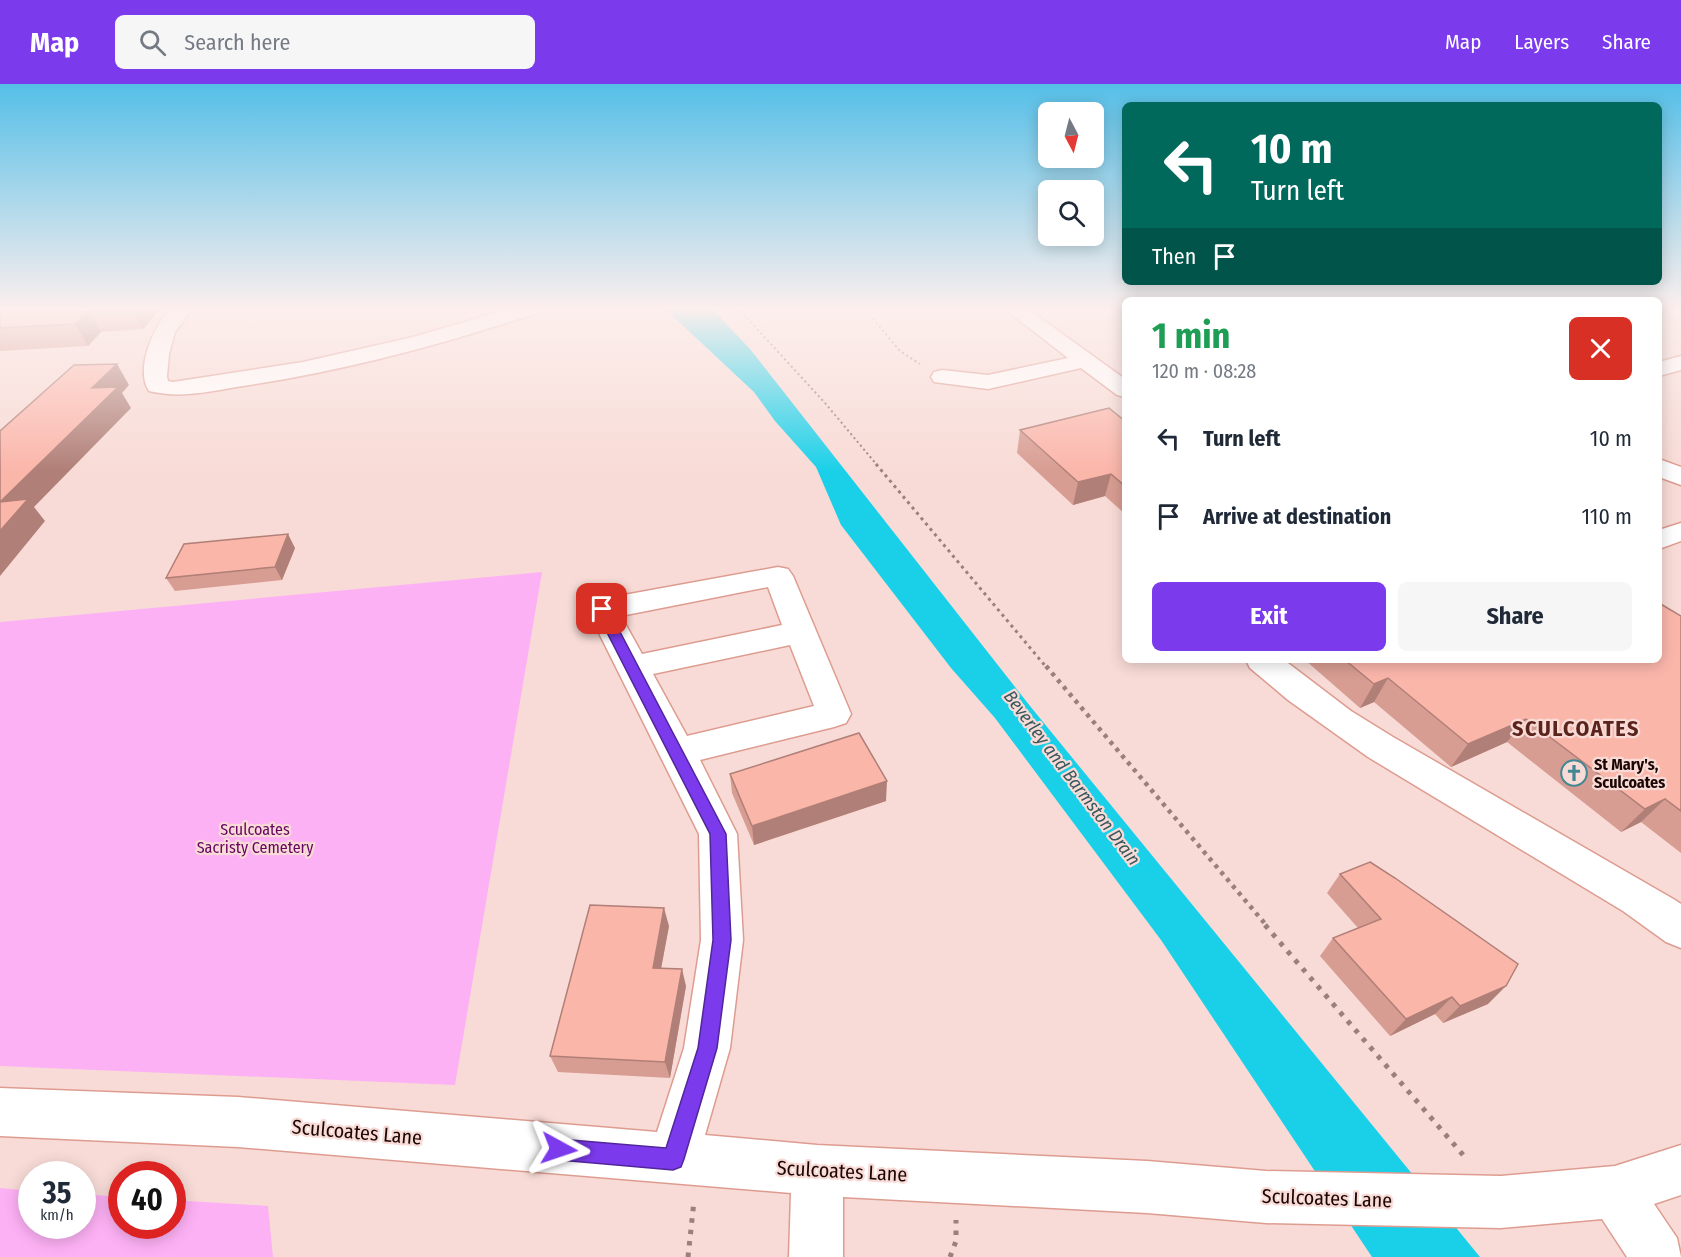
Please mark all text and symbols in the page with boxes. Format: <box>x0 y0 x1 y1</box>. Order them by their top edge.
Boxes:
search box <box>115 15 535 69</box>
text: Map <box>30 26 79 59</box>
icon: search <box>136 26 169 59</box>
text: Search here <box>184 29 290 56</box>
text: Map <box>1445 29 1481 55</box>
text: Layers <box>1514 29 1569 55</box>
text: Share <box>1602 29 1651 55</box>
north arrow <box>1038 102 1104 168</box>
map controls <box>1038 102 1104 246</box>
text: 10 m <box>1251 124 1332 174</box>
icon: left <box>1152 126 1230 204</box>
text: Turn left <box>1251 175 1344 207</box>
button: search <box>1038 180 1104 246</box>
icon: arrive <box>1208 240 1241 273</box>
text: Then <box>1152 243 1196 270</box>
text: 1 min <box>1152 314 1230 358</box>
button: close <box>1569 317 1632 380</box>
text: 120 m · 08:28 <box>1152 359 1256 383</box>
icon: left <box>1152 422 1185 455</box>
text: Turn left <box>1203 425 1281 452</box>
text: 10 m <box>1590 425 1632 452</box>
icon: arrive <box>1152 500 1185 533</box>
text: Arrive at destination <box>1203 503 1391 530</box>
text: 110 m <box>1582 503 1632 530</box>
button: Exit <box>1152 582 1386 651</box>
button: Share <box>1398 582 1632 651</box>
pin <box>576 583 627 634</box>
icon: arrive <box>585 592 618 625</box>
water label: Beverley and Barmston Drain <box>999 686 1145 870</box>
district label: SCULCOATES <box>1512 715 1640 742</box>
place label: St Mary's, Sculcoates <box>1594 755 1665 792</box>
church icon: St Mary's, Sculcoates <box>1559 758 1589 788</box>
park label: Sculcoates Sacristy Cemetery <box>197 820 314 857</box>
street label: Sculcoates Lane <box>291 1114 423 1150</box>
position arrow <box>527 1117 591 1181</box>
street label: Sculcoates Lane <box>776 1156 908 1186</box>
speed limit sign: 40 <box>108 1161 186 1239</box>
text: 35 <box>43 1175 71 1211</box>
street label: Sculcoates Lane <box>1261 1184 1393 1212</box>
text: km/h <box>40 1206 74 1224</box>

